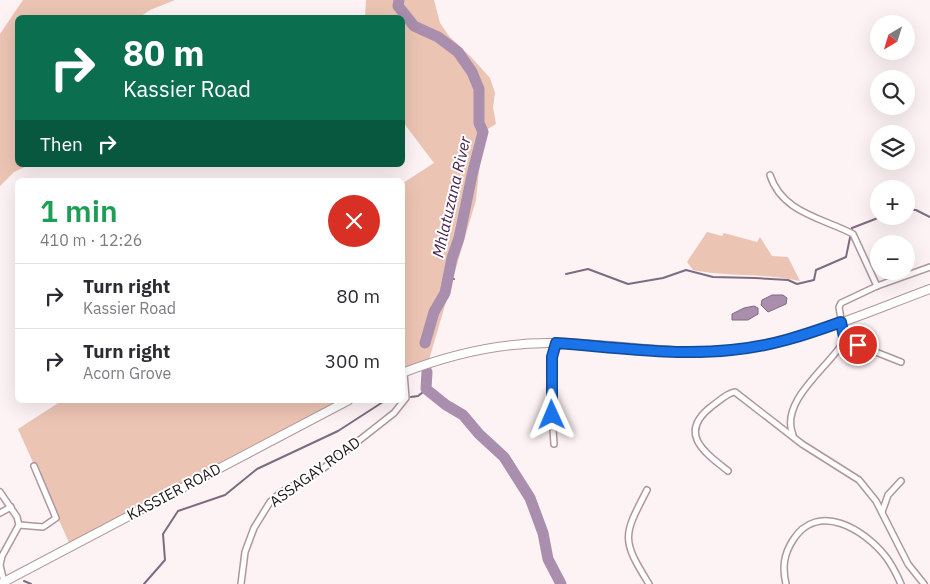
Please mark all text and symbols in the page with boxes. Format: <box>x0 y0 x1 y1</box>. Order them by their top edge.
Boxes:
north arrow <box>870 15 915 60</box>
map controls <box>870 15 915 280</box>
text: 80 m <box>123 30 205 76</box>
icon: right <box>40 35 105 100</box>
button: search <box>870 70 915 115</box>
text: Kassier Road <box>123 74 251 103</box>
button: layers <box>870 125 915 170</box>
icon: right <box>93 130 121 158</box>
text: Then <box>40 132 83 156</box>
water label: Mhlatuzana River <box>427 133 475 260</box>
button: + <box>870 180 915 225</box>
text: 1 min <box>40 191 118 230</box>
button: close <box>328 195 380 247</box>
text: 410 m · 12:26 <box>40 230 142 250</box>
button: − <box>870 235 915 280</box>
text: Turn right <box>83 274 170 298</box>
icon: right <box>40 282 68 310</box>
text: 80 m <box>336 284 380 308</box>
text: Kassier Road <box>83 298 176 318</box>
pin <box>837 324 879 366</box>
icon: arrive <box>844 331 872 359</box>
text: Turn right <box>83 339 170 363</box>
icon: right <box>40 347 68 375</box>
text: 300 m <box>325 349 380 373</box>
text: Acorn Grove <box>83 363 171 383</box>
position arrow <box>525 388 577 440</box>
street label: ASSAGAY ROAD <box>266 432 364 511</box>
street label: KASSIER ROAD <box>123 459 224 524</box>

